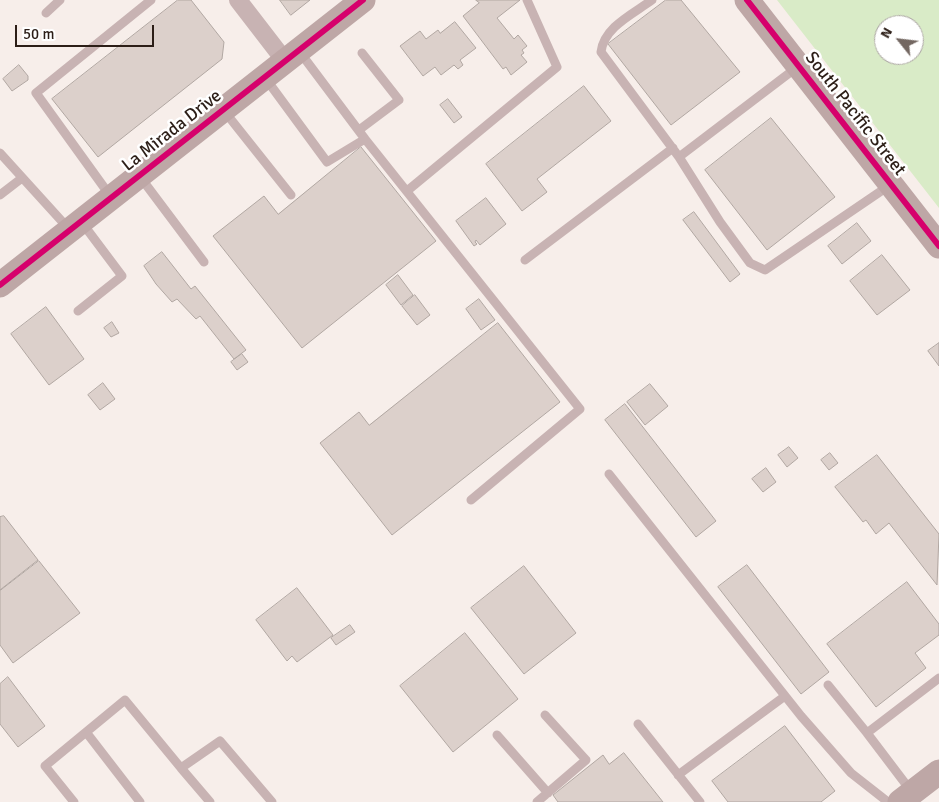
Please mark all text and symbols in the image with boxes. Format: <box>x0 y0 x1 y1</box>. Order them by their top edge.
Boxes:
scale bar <box>18 15 156 47</box>
north arrow <box>874 15 924 65</box>
text: 50 m <box>23 25 54 43</box>
text: N <box>877 25 896 41</box>
street label: South Pacific Street <box>800 48 910 180</box>
street label: La Mirada Drive <box>118 86 226 176</box>

